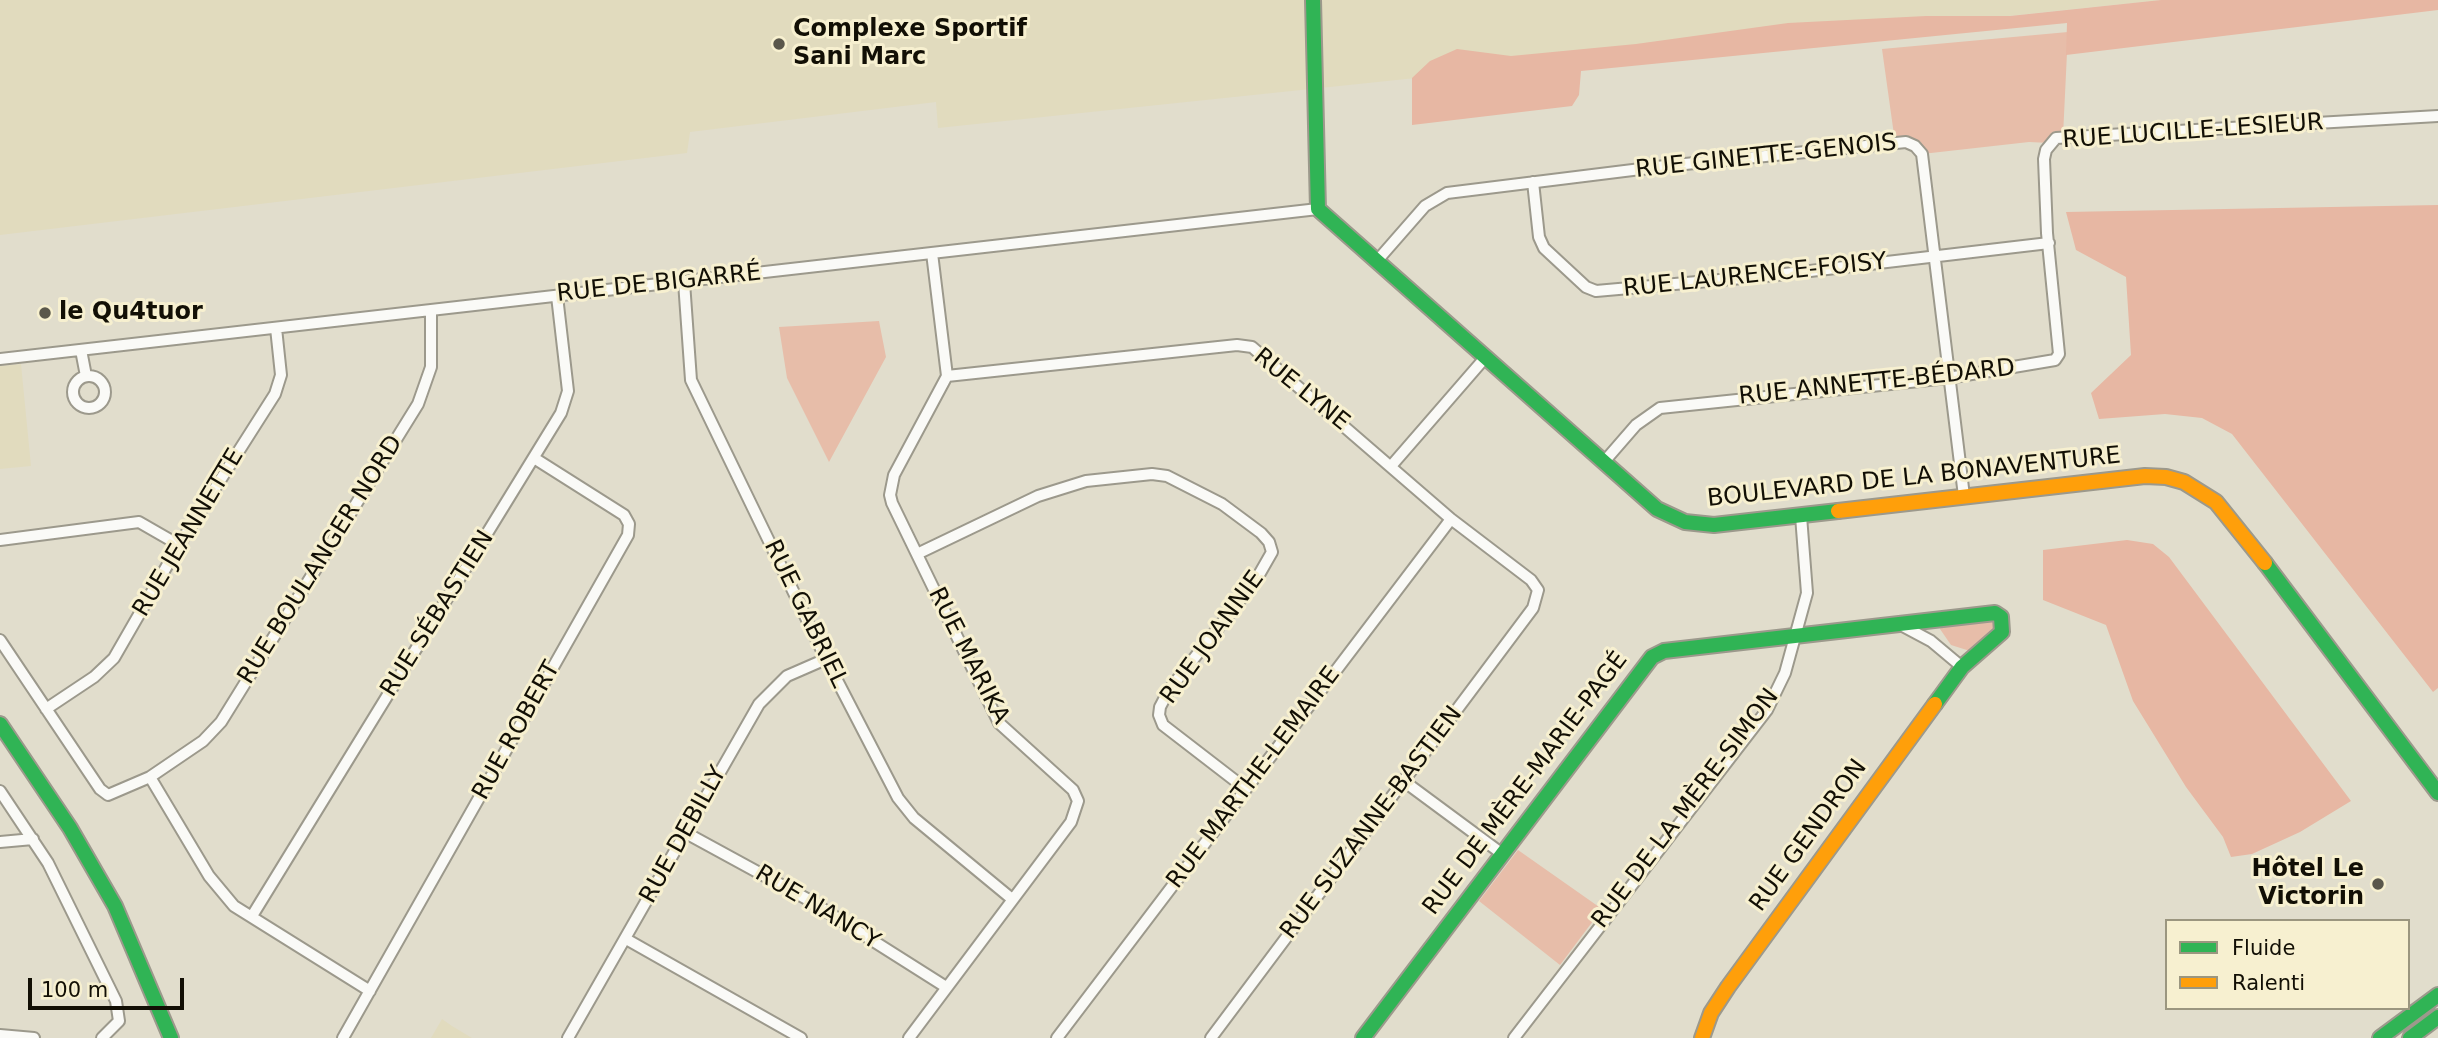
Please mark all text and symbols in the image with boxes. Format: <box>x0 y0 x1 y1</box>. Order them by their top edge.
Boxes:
place label: Complexe Sportif Sani Marc <box>793 16 1027 72</box>
marker: Complexe Sportif Sani Marc <box>771 36 787 52</box>
street label: RUE LUCILLE-LESIEUR <box>2062 109 2324 155</box>
street label: RUE GINETTE-GENOIS <box>1634 129 1898 185</box>
street label: RUE LAURENCE-FOISY <box>1622 248 1888 304</box>
street label: RUE DE BIGARRÉ <box>555 259 763 309</box>
place label: le Qu4tuor <box>59 299 203 327</box>
marker: le Qu4tuor <box>37 305 53 321</box>
street label: RUE LYNE <box>1247 343 1355 437</box>
street label: RUE ANNETTE-BÉDARD <box>1737 354 2017 412</box>
street label: RUE BOULANGER NORD <box>233 430 409 690</box>
street label: BOULEVARD DE LA BONAVENTURE <box>1706 442 2122 514</box>
street label: RUE JEANNETTE <box>128 444 250 622</box>
street label: RUE SÉBASTIEN <box>375 526 501 702</box>
street label: RUE GABRIEL <box>757 535 853 693</box>
street label: RUE JOANNIE <box>1155 566 1271 710</box>
street label: RUE MARIKA <box>921 583 1015 729</box>
street label: RUE DE MÈRE-MARIE-PAGÉ <box>1418 647 1634 921</box>
street label: RUE ROBERT <box>467 657 567 805</box>
street label: RUE MARTHE-LEMAIRE <box>1161 661 1347 895</box>
street label: RUE DE LA MÈRE-SIMON <box>1586 684 1786 934</box>
street label: RUE SUZANNE-BASTIEN <box>1275 701 1469 945</box>
street label: RUE GENDRON <box>1744 754 1874 918</box>
street label: RUE DEBILLY <box>634 761 734 909</box>
place label: Hôtel Le Victorin <box>2252 856 2364 912</box>
street label: RUE NANCY <box>749 860 885 956</box>
marker: Hôtel Le Victorin <box>2370 876 2386 892</box>
legend <box>2165 919 2410 1010</box>
text: Fluide <box>2232 936 2295 960</box>
scale bar <box>32 964 187 1008</box>
text: Ralenti <box>2232 971 2305 995</box>
text: 100 m <box>41 978 108 1002</box>

